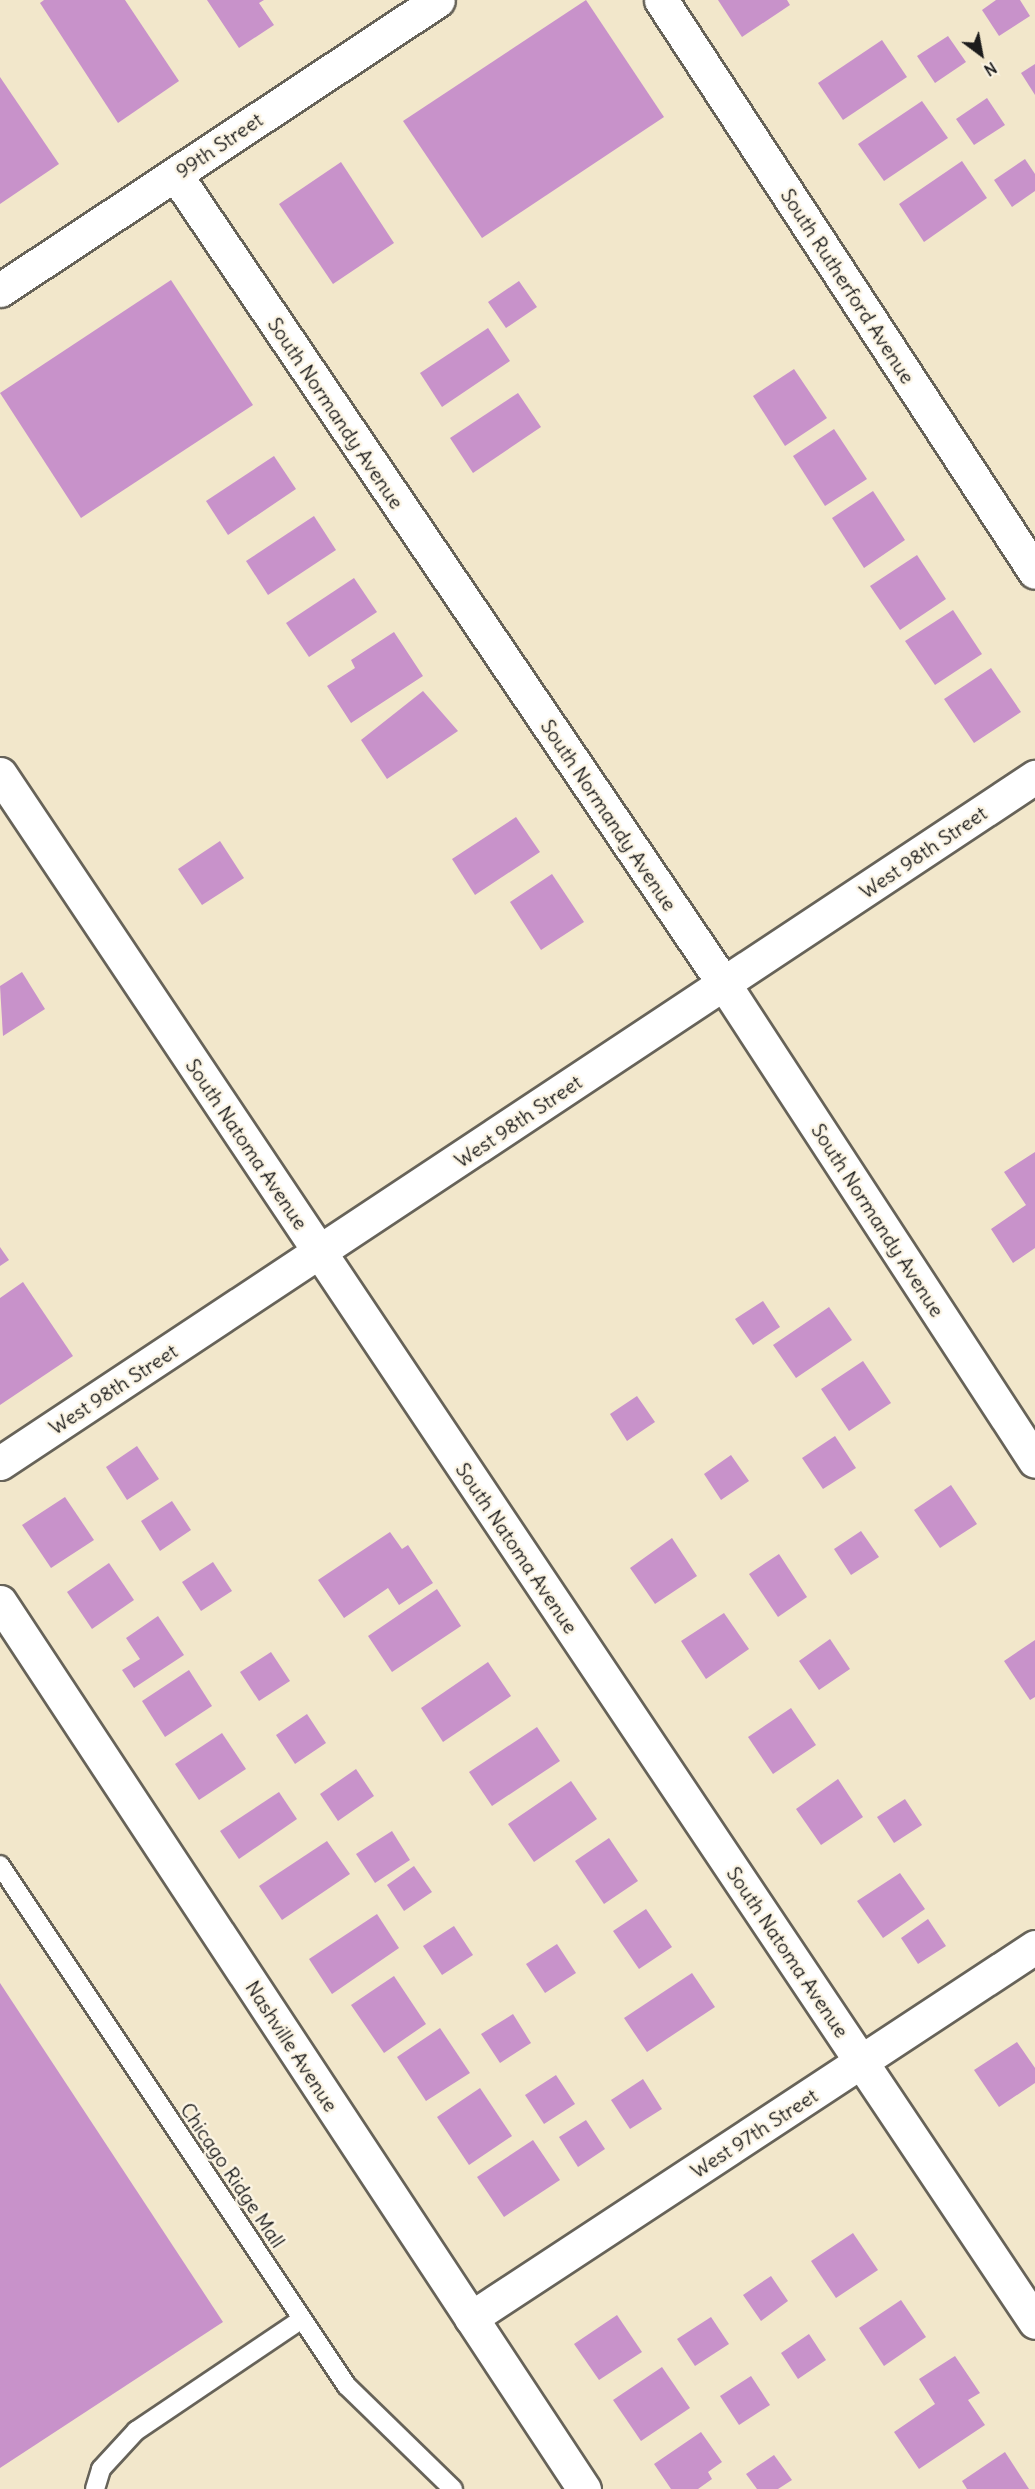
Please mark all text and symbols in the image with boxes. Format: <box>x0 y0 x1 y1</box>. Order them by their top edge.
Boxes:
north arrow <box>951 24 1011 84</box>
text: N <box>981 58 1001 81</box>
street label: 99th Street <box>171 107 267 183</box>
street label: South Rutherford Avenue <box>776 184 920 388</box>
street label: South Normandy Avenue <box>263 313 409 513</box>
street label: South Normandy Avenue <box>536 715 682 915</box>
street label: West 98th Street <box>855 801 991 903</box>
street label: South Natoma Avenue <box>181 1054 313 1234</box>
street label: West 98th Street <box>450 1070 586 1172</box>
street label: South Normandy Avenue <box>807 1119 949 1321</box>
street label: West 98th Street <box>44 1339 182 1439</box>
street label: South Natoma Avenue <box>451 1458 583 1638</box>
street label: South Natoma Avenue <box>722 1862 854 2042</box>
street label: Nashville Avenue <box>241 1976 343 2116</box>
street label: West 97th Street <box>686 2083 822 2183</box>
street label: Chicago Ridge Mall <box>176 2098 290 2252</box>

